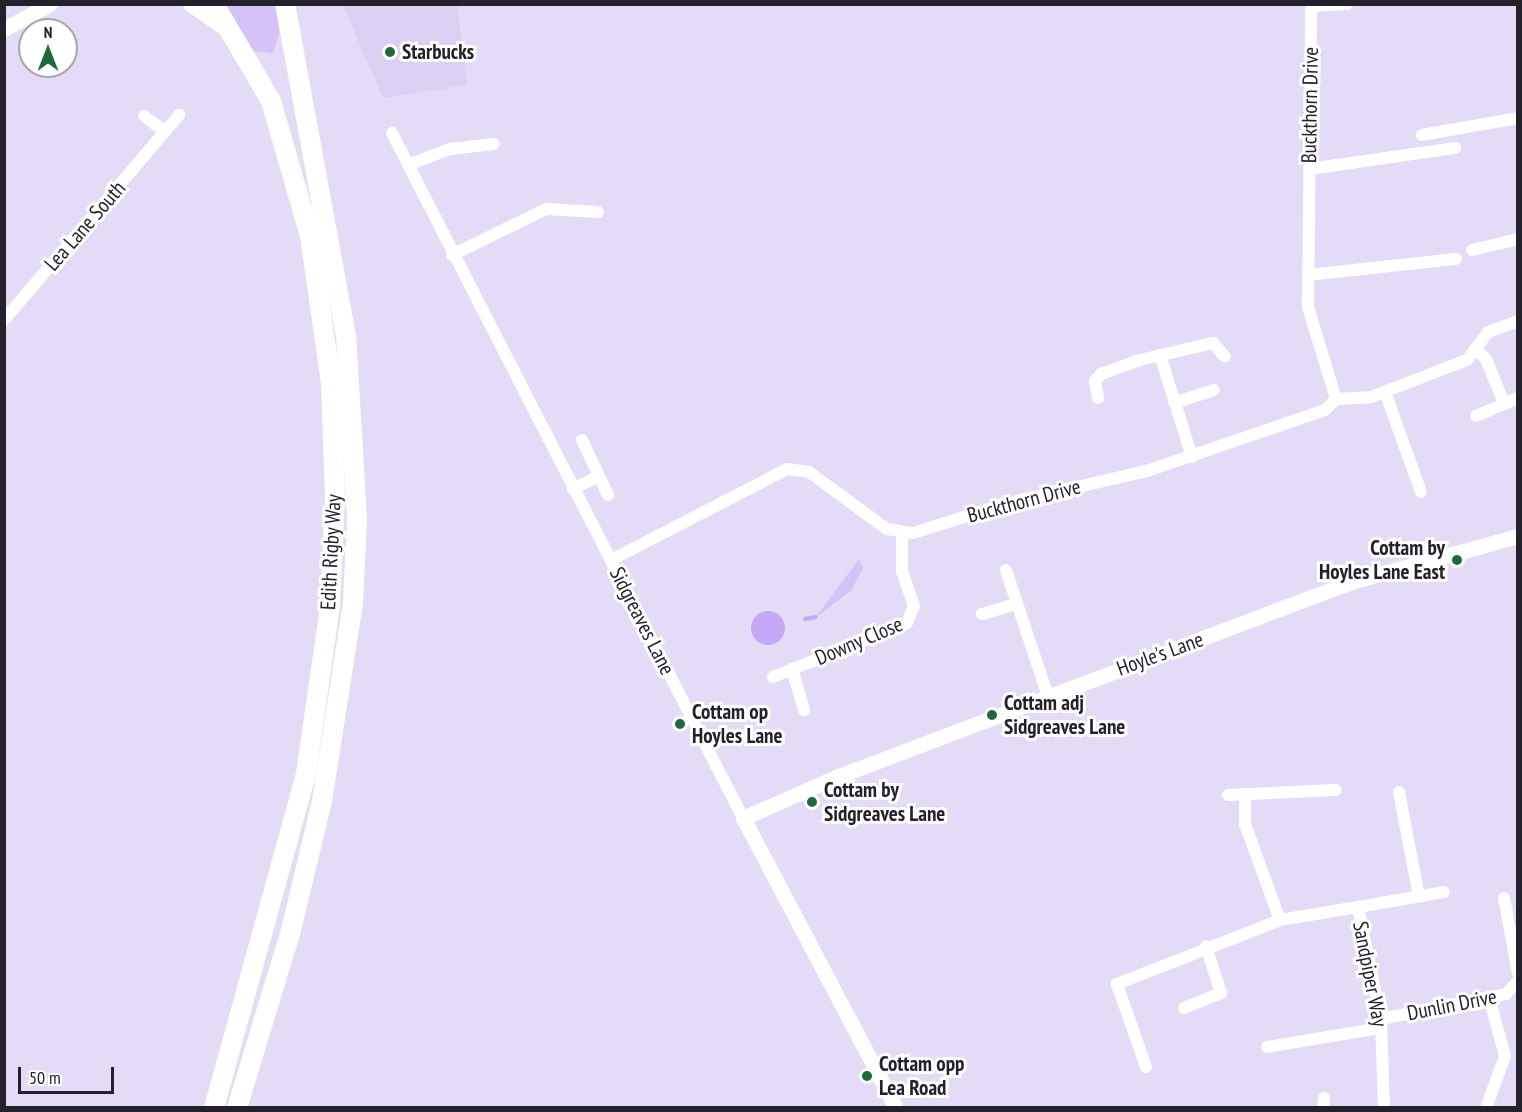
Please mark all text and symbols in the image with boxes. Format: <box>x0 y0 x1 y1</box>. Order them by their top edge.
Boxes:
north arrow <box>18 18 78 78</box>
text: N <box>44 22 52 42</box>
place label: Starbucks <box>402 39 474 65</box>
marker: Starbucks <box>383 45 397 59</box>
street label: Buckthorn Drive <box>1296 47 1324 163</box>
street label: Lea Lane South <box>39 176 131 276</box>
street label: Buckthorn Drive <box>965 474 1083 528</box>
street label: Edith Rigby Way <box>315 493 347 611</box>
place label: Cottam by Hoyles Lane East <box>1319 535 1445 585</box>
marker: Cottam by Hoyles Lane East <box>1450 553 1464 567</box>
street label: Sidgreaves Lane <box>604 563 680 679</box>
street label: Downy Close <box>811 611 907 671</box>
street label: Hoyle's Lane <box>1113 627 1207 681</box>
place label: Cottam adj Sidgreaves Lane <box>1004 690 1125 740</box>
place label: Cottam op Hoyles Lane <box>692 699 782 749</box>
marker: Cottam adj Sidgreaves Lane <box>985 708 999 722</box>
marker: Cottam op Hoyles Lane <box>673 717 687 731</box>
place label: Cottam by Sidgreaves Lane <box>824 777 945 827</box>
marker: Cottam by Sidgreaves Lane <box>805 795 819 809</box>
street label: Sandpiper Way <box>1347 919 1393 1029</box>
street label: Dunlin Drive <box>1405 984 1499 1026</box>
place label: Cottam opp Lea Road <box>879 1051 964 1101</box>
scale bar <box>21 1055 117 1093</box>
text: 50 m <box>29 1066 61 1089</box>
marker: Cottam opp Lea Road <box>860 1069 874 1083</box>

